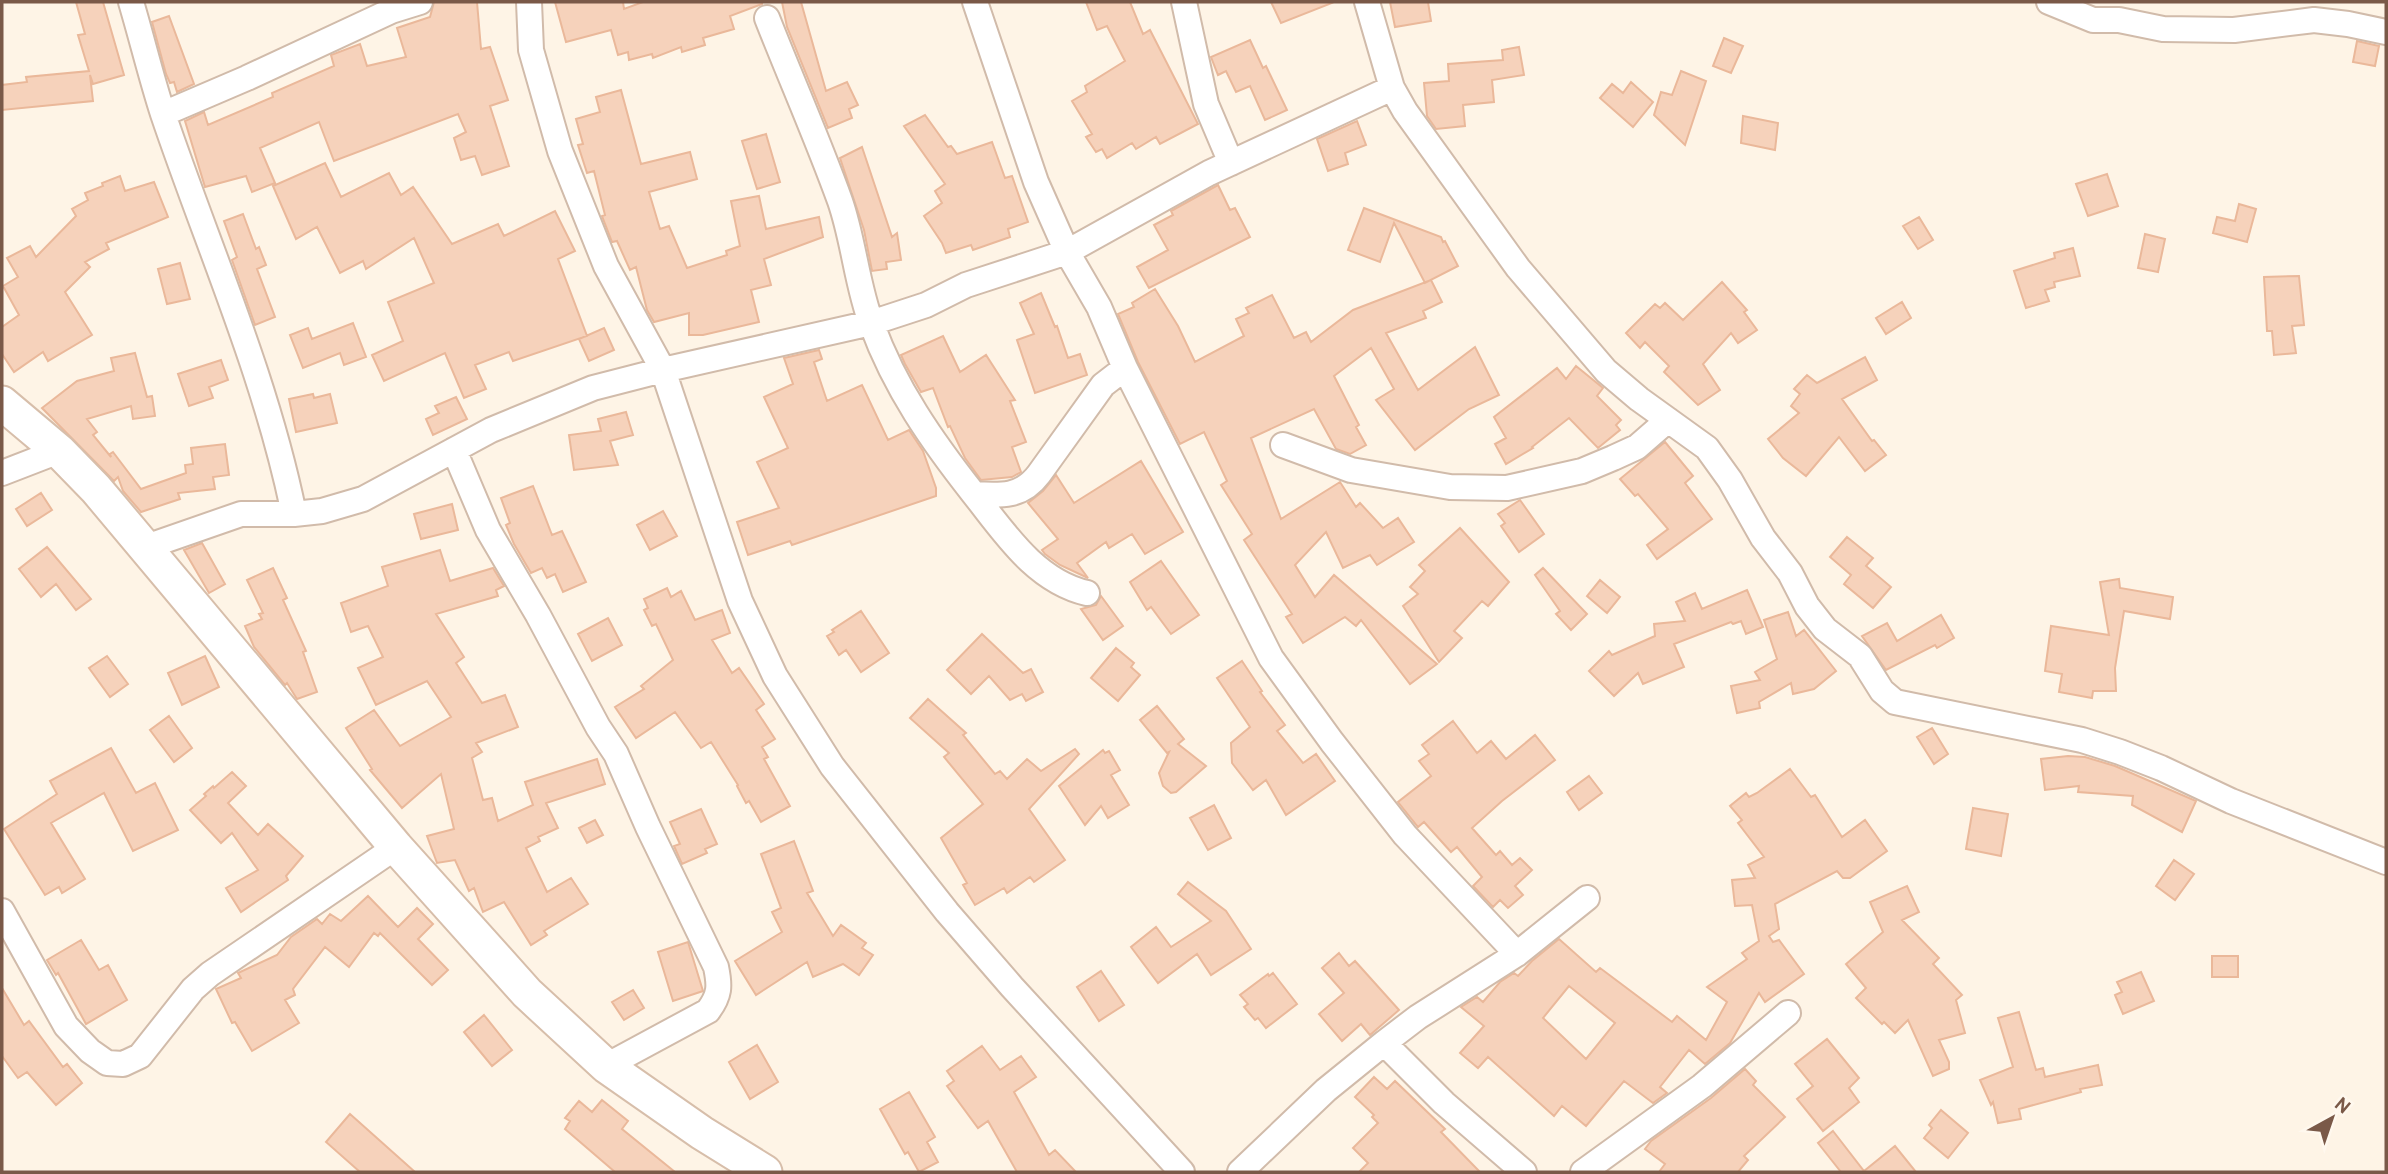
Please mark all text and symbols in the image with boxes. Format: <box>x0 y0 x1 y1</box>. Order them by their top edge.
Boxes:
north arrow <box>2297 1083 2367 1153</box>
text: N <box>2329 1093 2355 1120</box>

